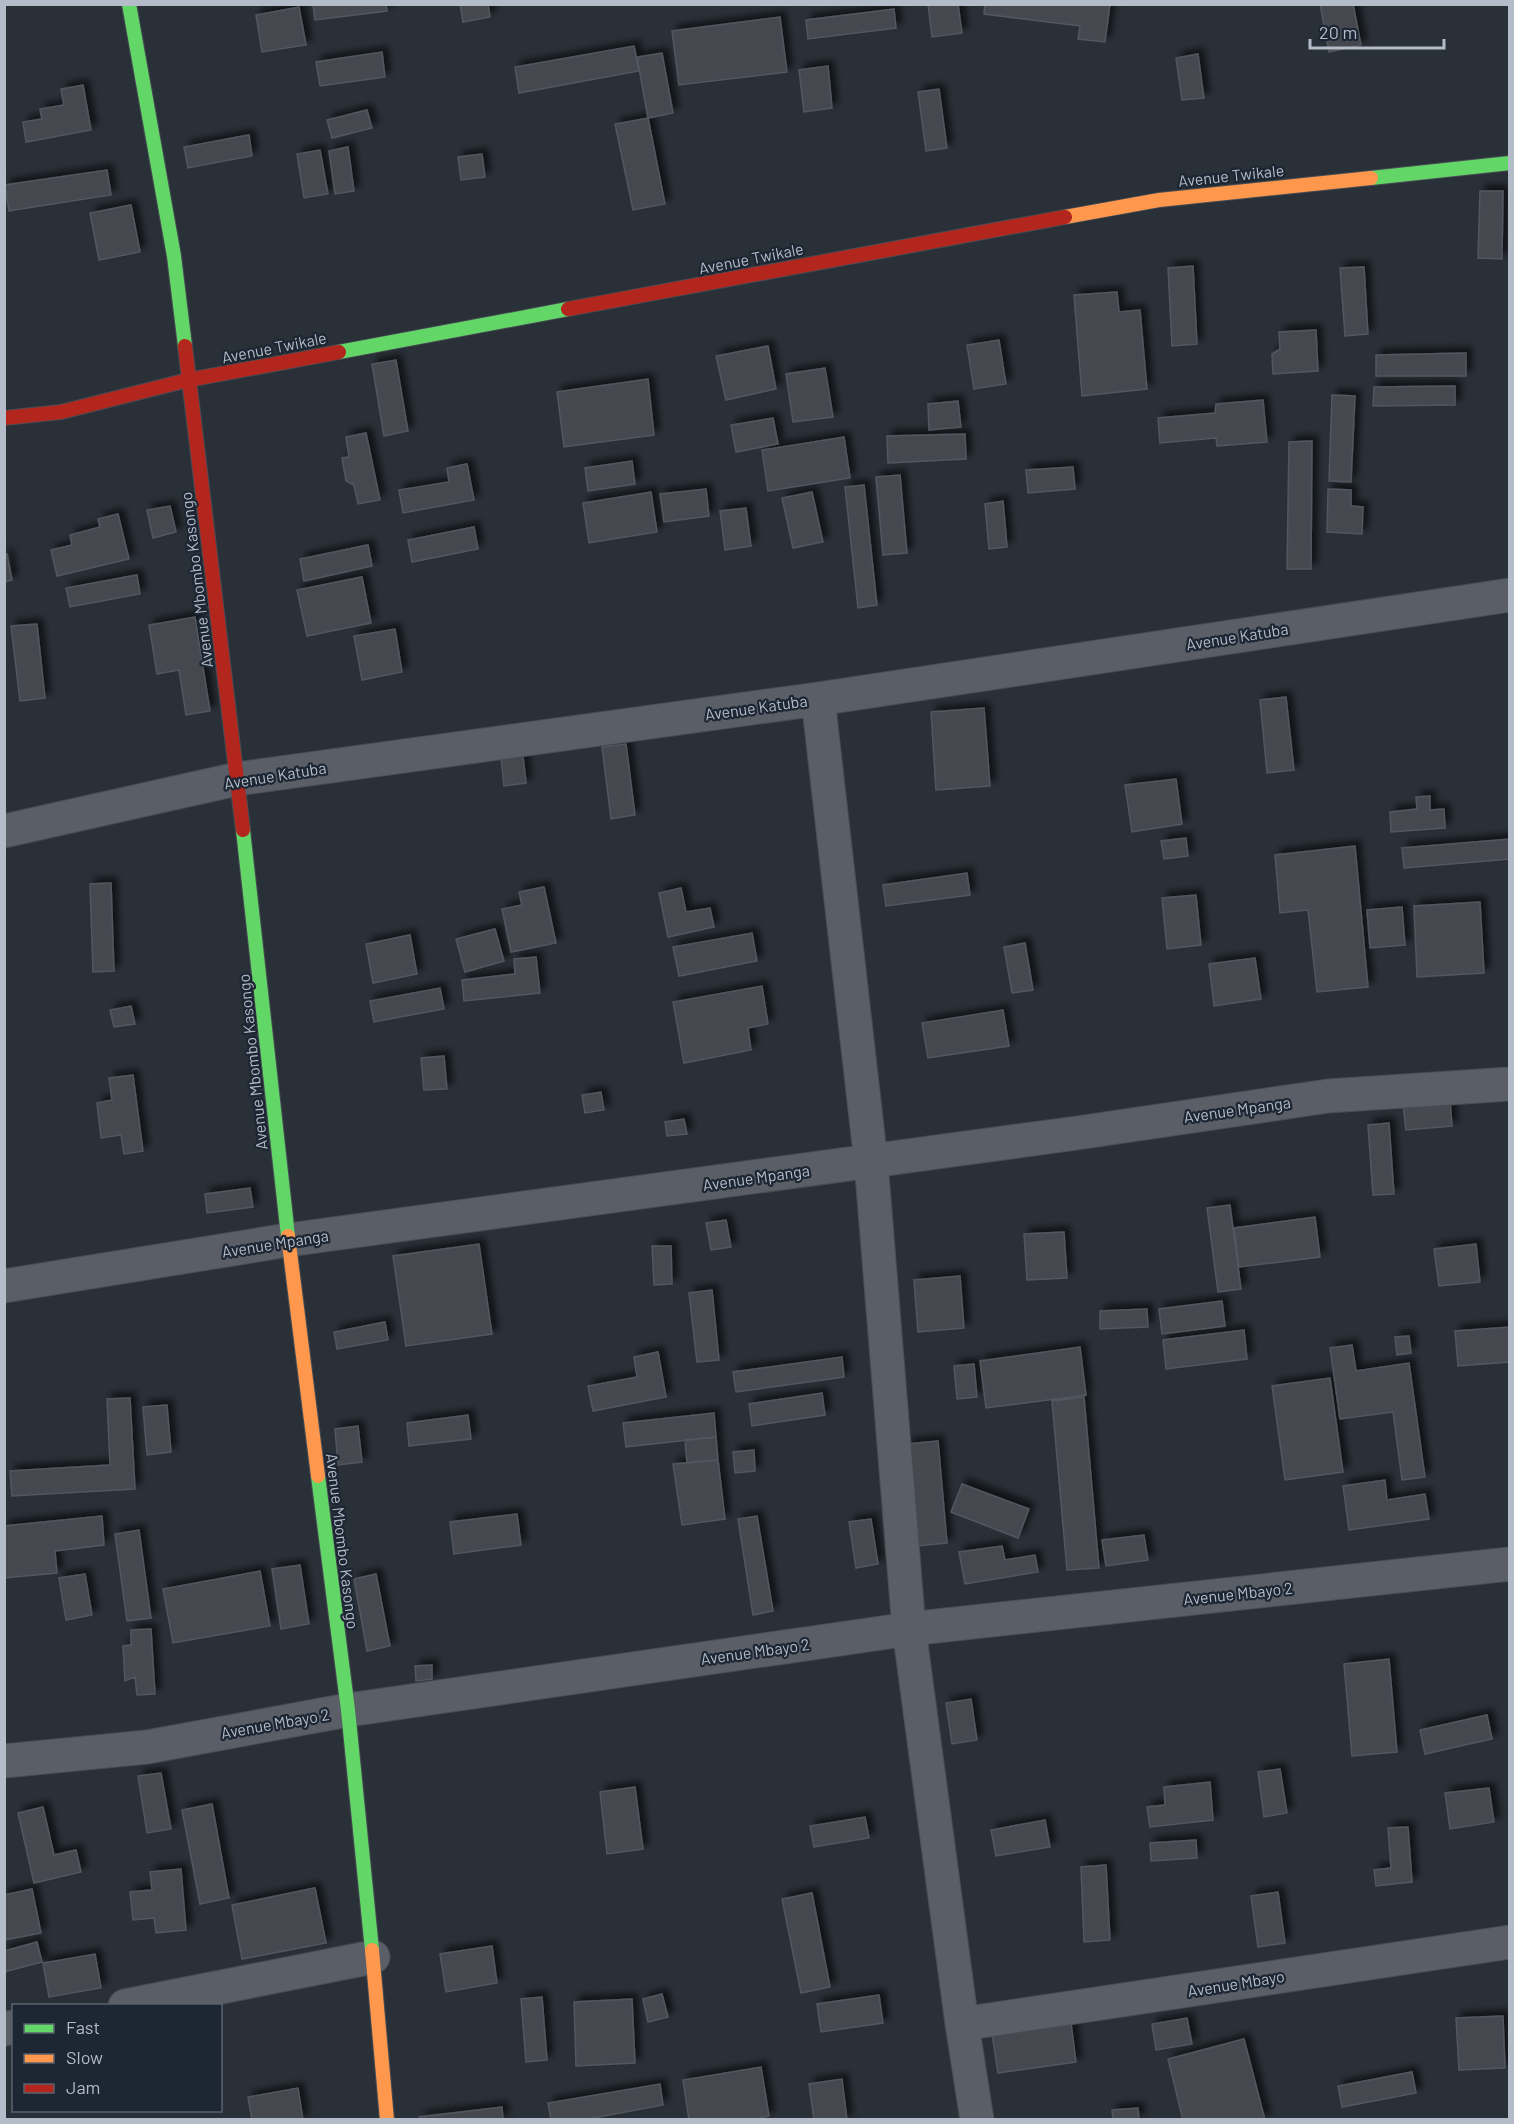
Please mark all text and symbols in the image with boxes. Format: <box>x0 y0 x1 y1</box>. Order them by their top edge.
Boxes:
scale bar <box>1310 12 1444 50</box>
text: 20 m <box>1319 21 1357 43</box>
street label: Avenue Twikale <box>1177 160 1285 190</box>
street label: Avenue Twikale <box>697 239 805 277</box>
street label: Avenue Twikale <box>220 328 328 366</box>
street label: Avenue Mbombo Kasongo <box>176 491 216 669</box>
street label: Avenue Katuba <box>1185 619 1289 653</box>
street label: Avenue Katuba <box>704 690 808 724</box>
street label: Avenue Katuba <box>223 758 327 792</box>
street label: Avenue Mbombo Kasongo <box>233 973 271 1151</box>
street label: Avenue Mpanga <box>1182 1092 1292 1126</box>
street label: Avenue Mpanga <box>701 1160 811 1194</box>
street label: Avenue Mpanga <box>220 1225 330 1261</box>
street label: Avenue Mbombo Kasongo <box>323 1452 363 1630</box>
street label: Avenue Mbayo 2 <box>1182 1578 1294 1608</box>
street label: Avenue Mbayo 2 <box>699 1634 811 1668</box>
street label: Avenue Mbayo 2 <box>219 1704 331 1742</box>
street label: Avenue Mbayo <box>1186 1966 1286 2000</box>
legend <box>12 2004 222 2112</box>
text: Fast <box>66 2016 100 2038</box>
text: Slow <box>66 2046 103 2068</box>
text: Jam <box>66 2076 100 2098</box>

